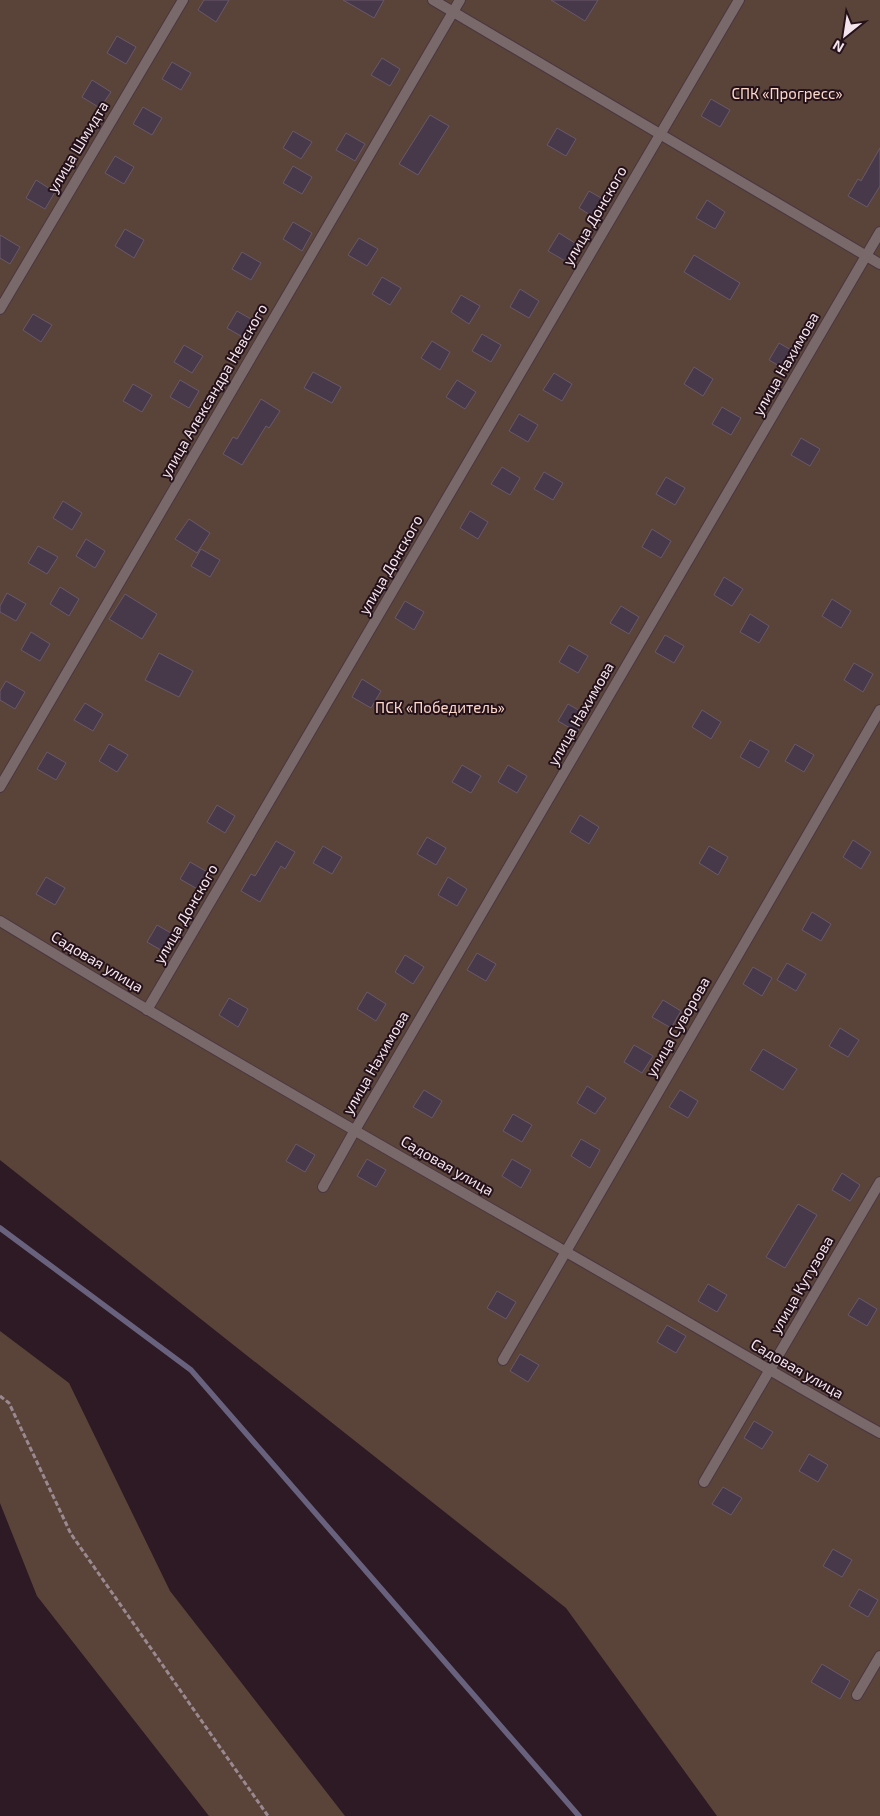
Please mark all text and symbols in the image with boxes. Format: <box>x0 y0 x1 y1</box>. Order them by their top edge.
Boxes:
north arrow <box>820 10 870 60</box>
text: N <box>830 37 847 57</box>
park label: СПК «Прогресс» <box>731 84 843 102</box>
street label: улица Шмидта <box>43 97 112 196</box>
street label: улица Донского <box>558 162 631 269</box>
street label: улица Александра Невского <box>156 300 271 481</box>
street label: улица Нахимова <box>748 308 823 419</box>
street label: улица Донского <box>354 511 427 618</box>
street label: улица Нахимова <box>543 658 618 769</box>
park label: ПСК «Победитель» <box>375 698 505 716</box>
street label: улица Донского <box>149 860 222 967</box>
street label: Садовая улица <box>48 927 147 997</box>
street label: улица Суворова <box>641 973 714 1080</box>
street label: улица Нахимова <box>338 1007 413 1118</box>
street label: Садовая улица <box>397 1131 497 1200</box>
street label: улица Кутузова <box>766 1232 837 1337</box>
street label: Садовая улица <box>747 1334 847 1403</box>

